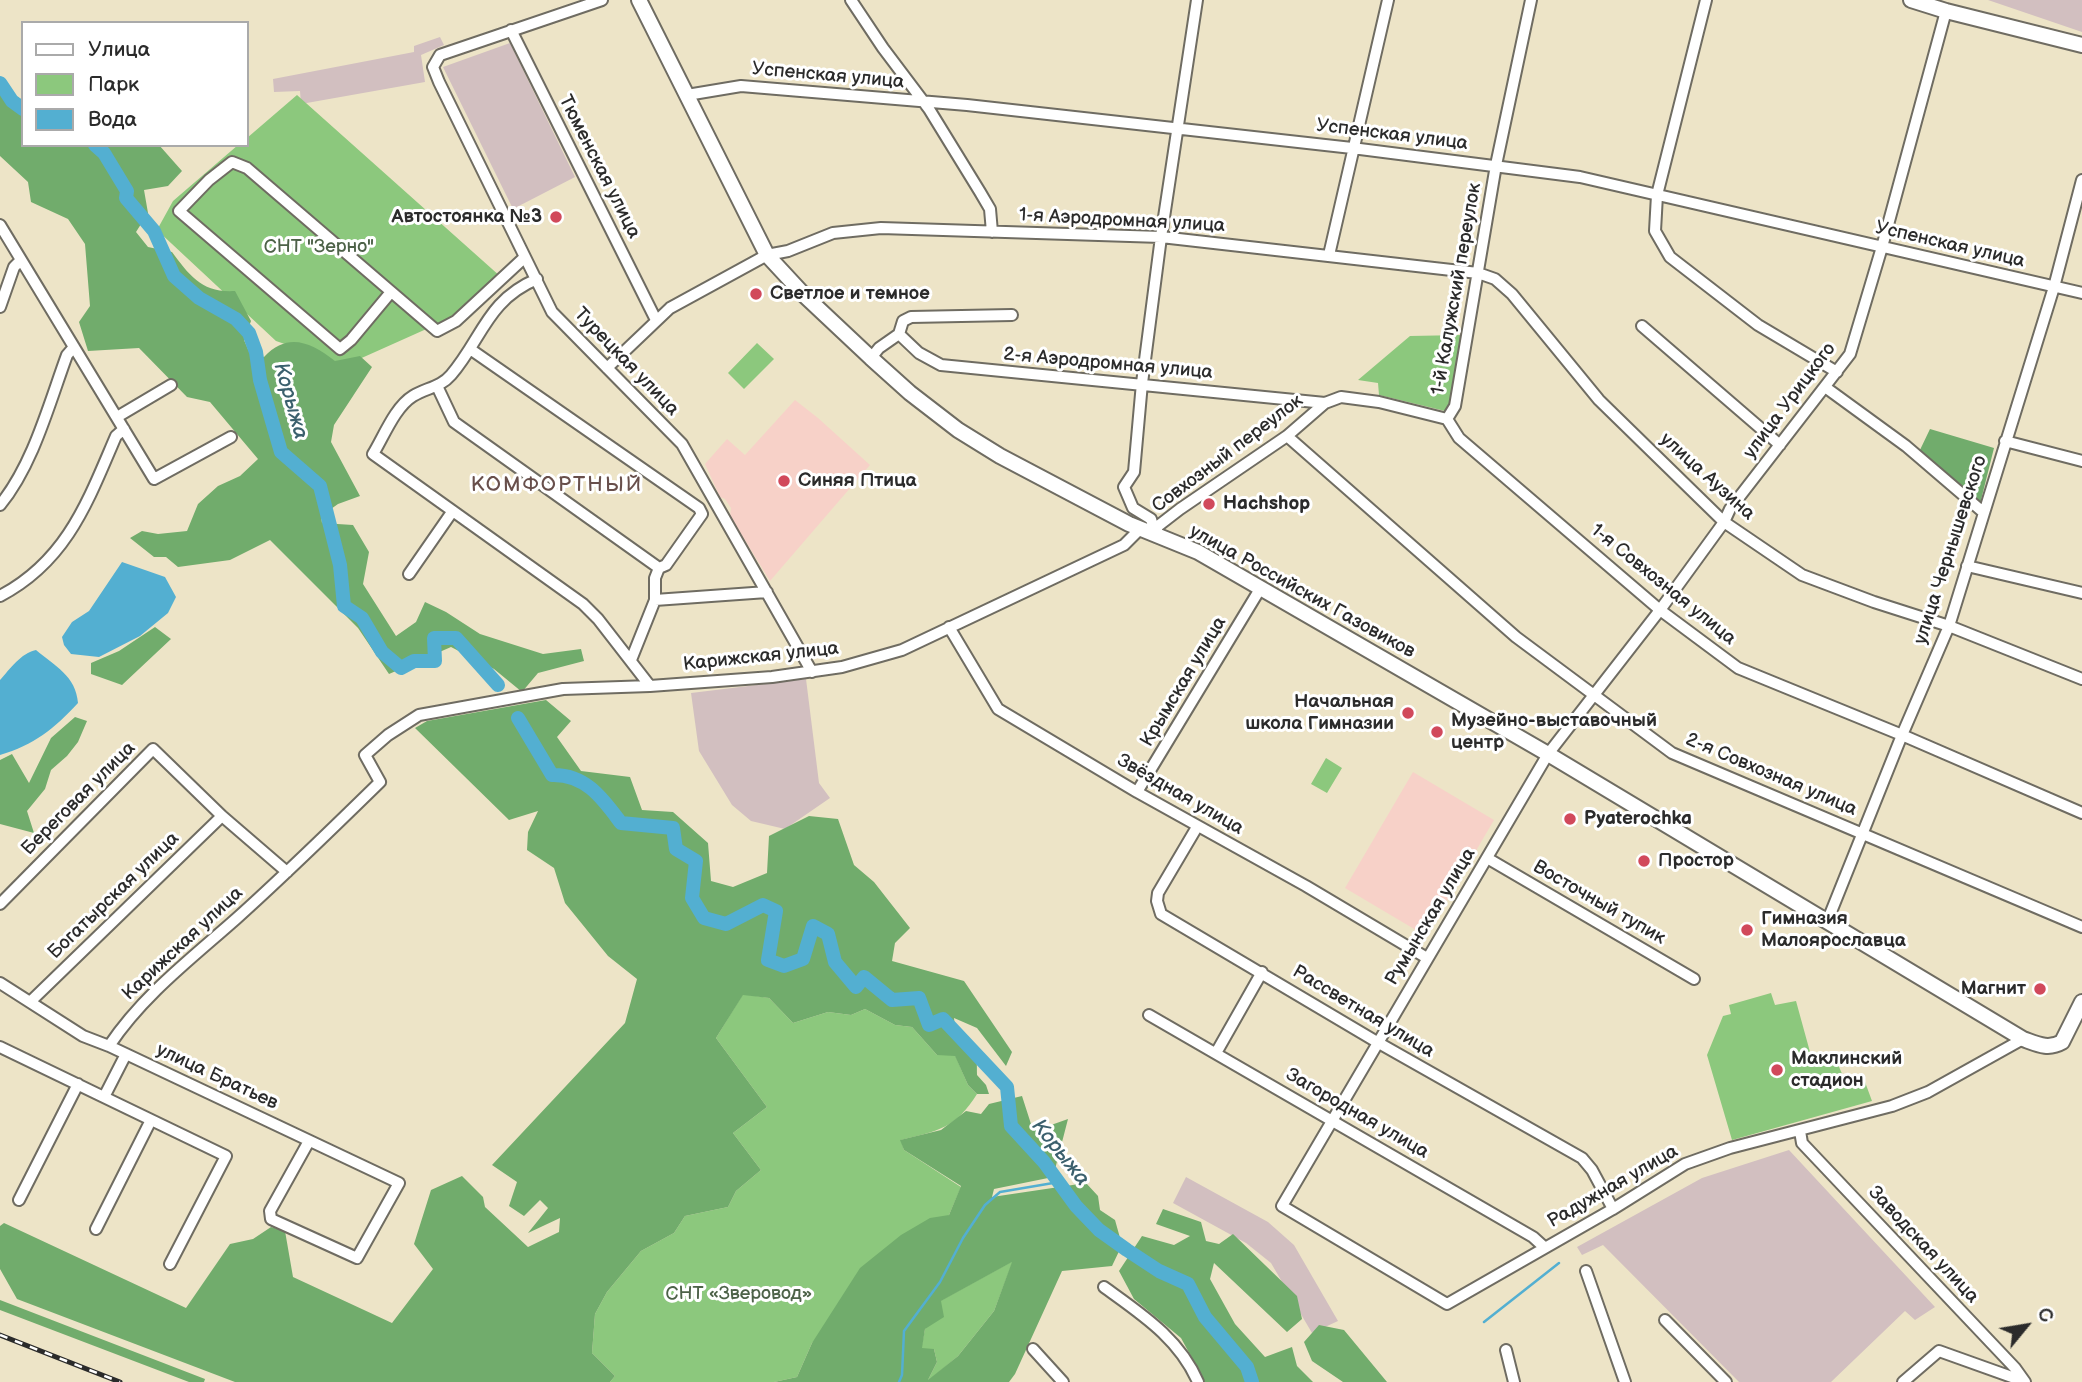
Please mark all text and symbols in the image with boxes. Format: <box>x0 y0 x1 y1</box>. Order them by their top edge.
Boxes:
legend <box>21 21 248 147</box>
text: Улица <box>88 37 150 62</box>
street label: Успенская улица <box>751 58 905 94</box>
text: Парк <box>88 72 139 97</box>
street label: Тюменская улица <box>553 92 645 242</box>
text: Вода <box>88 107 137 132</box>
street label: Успенская улица <box>1315 114 1469 156</box>
street label: 1-й Калужский переулок <box>1427 181 1487 397</box>
street label: 1-я Аэродромная улица <box>1018 204 1226 238</box>
place label: Автостоянка №3 <box>392 206 542 228</box>
marker: Автостоянка №3 <box>548 209 564 225</box>
street label: Успенская улица <box>1873 217 2027 273</box>
park label: СНТ "Зерно" <box>264 236 374 258</box>
place label: Светлое и темное <box>770 283 930 305</box>
marker: Светлое и темное <box>748 286 764 302</box>
street label: Турецкая улица <box>569 303 683 421</box>
street label: улица Урицкого <box>1739 339 1841 463</box>
street label: 2-я Аэродромная улица <box>1002 343 1214 385</box>
water label: Корыжа <box>267 360 313 442</box>
street label: Совхозный переулок <box>1148 390 1308 518</box>
street label: улица Аузина <box>1655 428 1759 526</box>
street label: улица Чернышевского <box>1910 453 1992 647</box>
place label: Синяя Птица <box>798 470 917 492</box>
district label: КОМФОРТНЫЙ <box>472 473 642 499</box>
marker: Синяя Птица <box>776 473 792 489</box>
place label: Hachshop <box>1223 493 1310 515</box>
marker: Hachshop <box>1201 496 1217 512</box>
street label: 1-я Совхозная улица <box>1586 519 1740 651</box>
street label: улица Российских Газовиков <box>1185 520 1419 664</box>
street label: Крымская улица <box>1136 613 1232 751</box>
street label: Карижская улица <box>682 637 840 677</box>
place label: Начальная школа Гимназии <box>1245 691 1394 735</box>
marker: Начальная школа Гимназии <box>1400 705 1416 721</box>
place label: Музейно-выставочный центр <box>1451 710 1657 754</box>
marker: Музейно-выставочный центр <box>1429 724 1445 740</box>
street label: 2-я Совхозная улица <box>1682 729 1860 821</box>
street label: Береговая улица <box>17 737 141 861</box>
street label: Звёздная улица <box>1113 750 1247 840</box>
place label: Pyaterochka <box>1584 808 1692 830</box>
marker: Pyaterochka <box>1562 811 1578 827</box>
street label: Богатырская улица <box>44 828 184 964</box>
street label: Румынская улица <box>1381 844 1481 990</box>
place label: Простор <box>1658 850 1734 872</box>
marker: Простор <box>1636 853 1652 869</box>
street label: Восточный тупик <box>1529 856 1669 950</box>
street label: Карижская улица <box>118 882 248 1006</box>
place label: Гимназия Малоярославца <box>1761 908 1906 952</box>
marker: Гимназия Малоярославца <box>1739 922 1755 938</box>
street label: Рассветная улица <box>1288 961 1438 1063</box>
place label: Магнит <box>1961 978 2026 1000</box>
marker: Магнит <box>2032 981 2048 997</box>
street label: улица Братьев <box>153 1039 281 1115</box>
place label: Маклинский стадион <box>1791 1048 1902 1092</box>
marker: Маклинский стадион <box>1769 1062 1785 1078</box>
street label: Загородная улица <box>1282 1064 1432 1164</box>
water label: Корыжа <box>1026 1115 1094 1191</box>
street label: Радужная улица <box>1544 1140 1682 1234</box>
street label: Заводская улица <box>1863 1182 1983 1308</box>
park label: СНТ «Зверовод» <box>666 1283 812 1305</box>
north arrow <box>1991 1291 2061 1361</box>
text: С <box>2031 1304 2058 1327</box>

